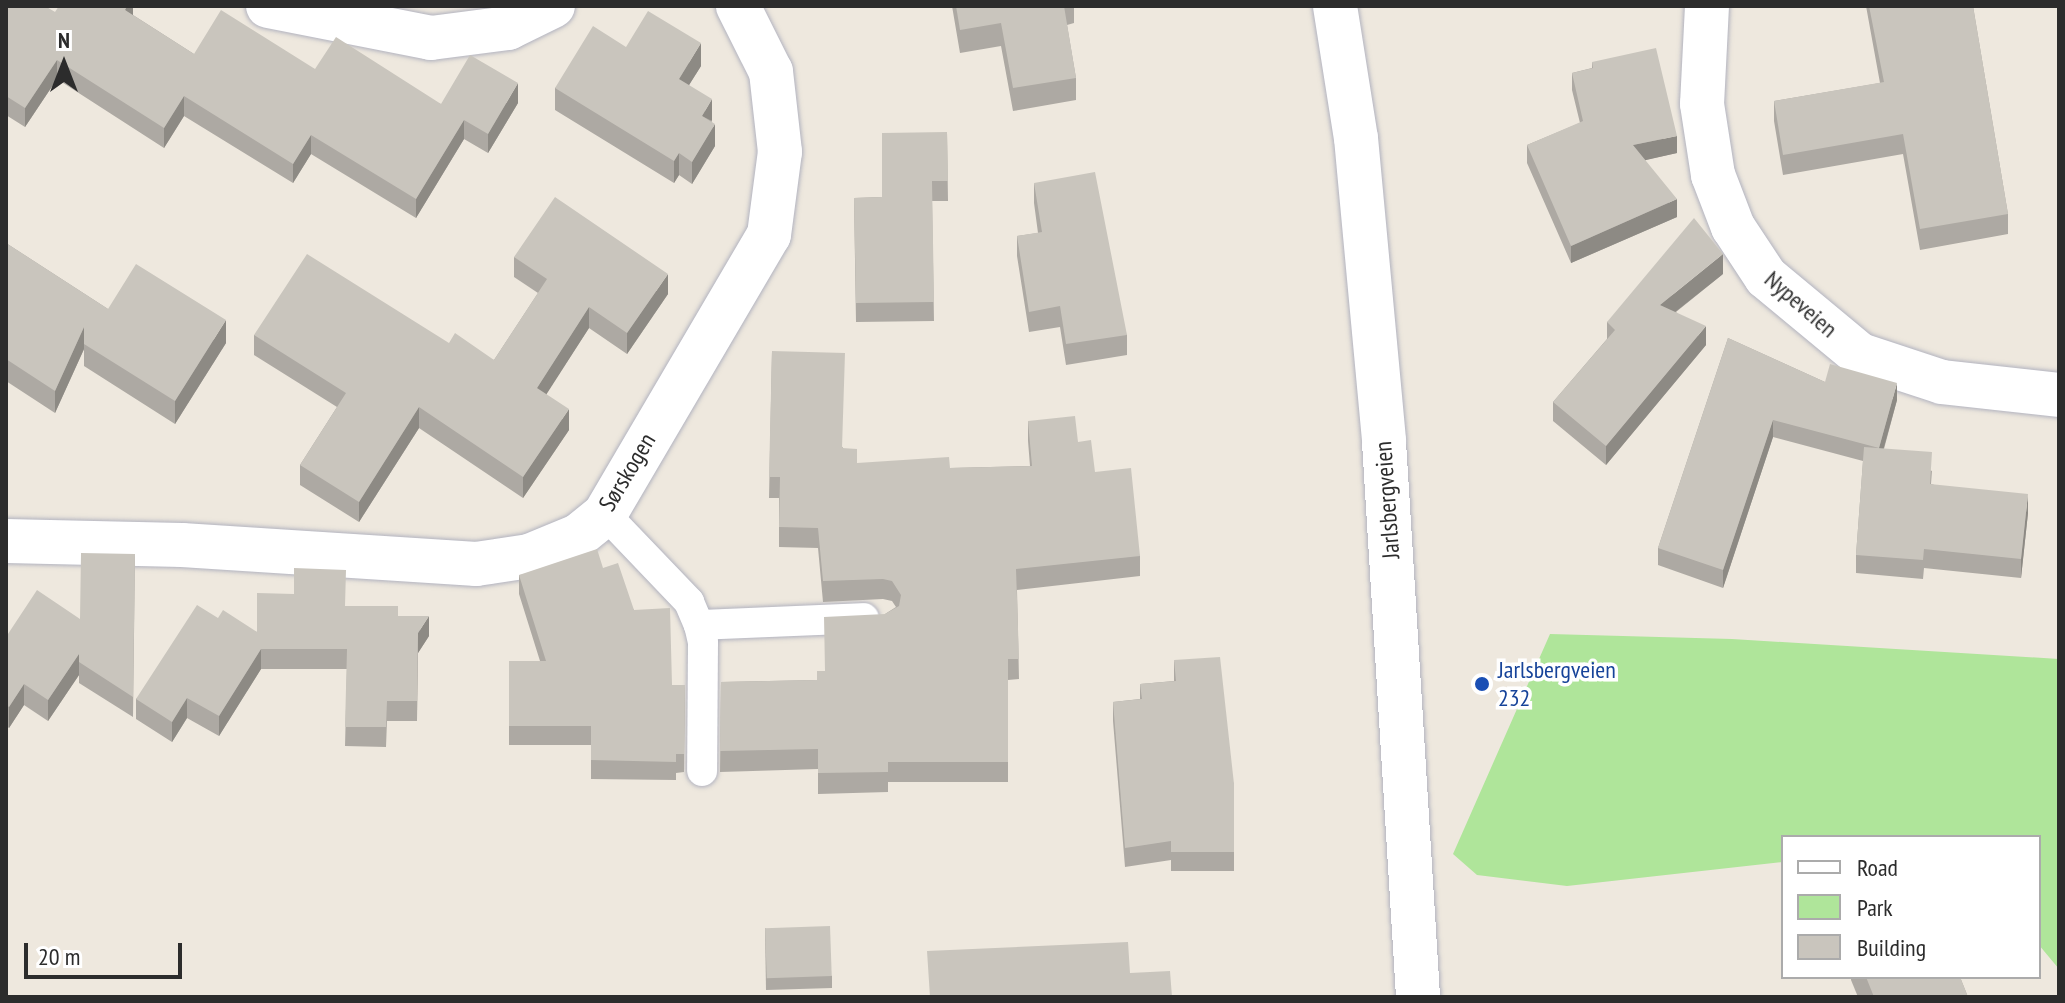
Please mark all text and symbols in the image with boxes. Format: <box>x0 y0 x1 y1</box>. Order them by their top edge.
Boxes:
north arrow <box>24 24 104 104</box>
text: N <box>58 26 70 54</box>
street label: Nypeveien <box>1759 265 1843 343</box>
street label: Sørskogen <box>593 428 661 516</box>
street label: Jarlsbergveien <box>1369 440 1405 560</box>
place label: Jarlsbergveien 232 <box>1498 656 1616 712</box>
marker: Jarlsbergveien 232 <box>1473 675 1491 693</box>
legend <box>1781 835 2041 979</box>
text: Road <box>1857 852 1898 883</box>
text: Park <box>1857 892 1893 923</box>
scale bar <box>28 927 186 977</box>
text: Building <box>1857 932 1926 963</box>
text: 20 m <box>38 941 80 972</box>

